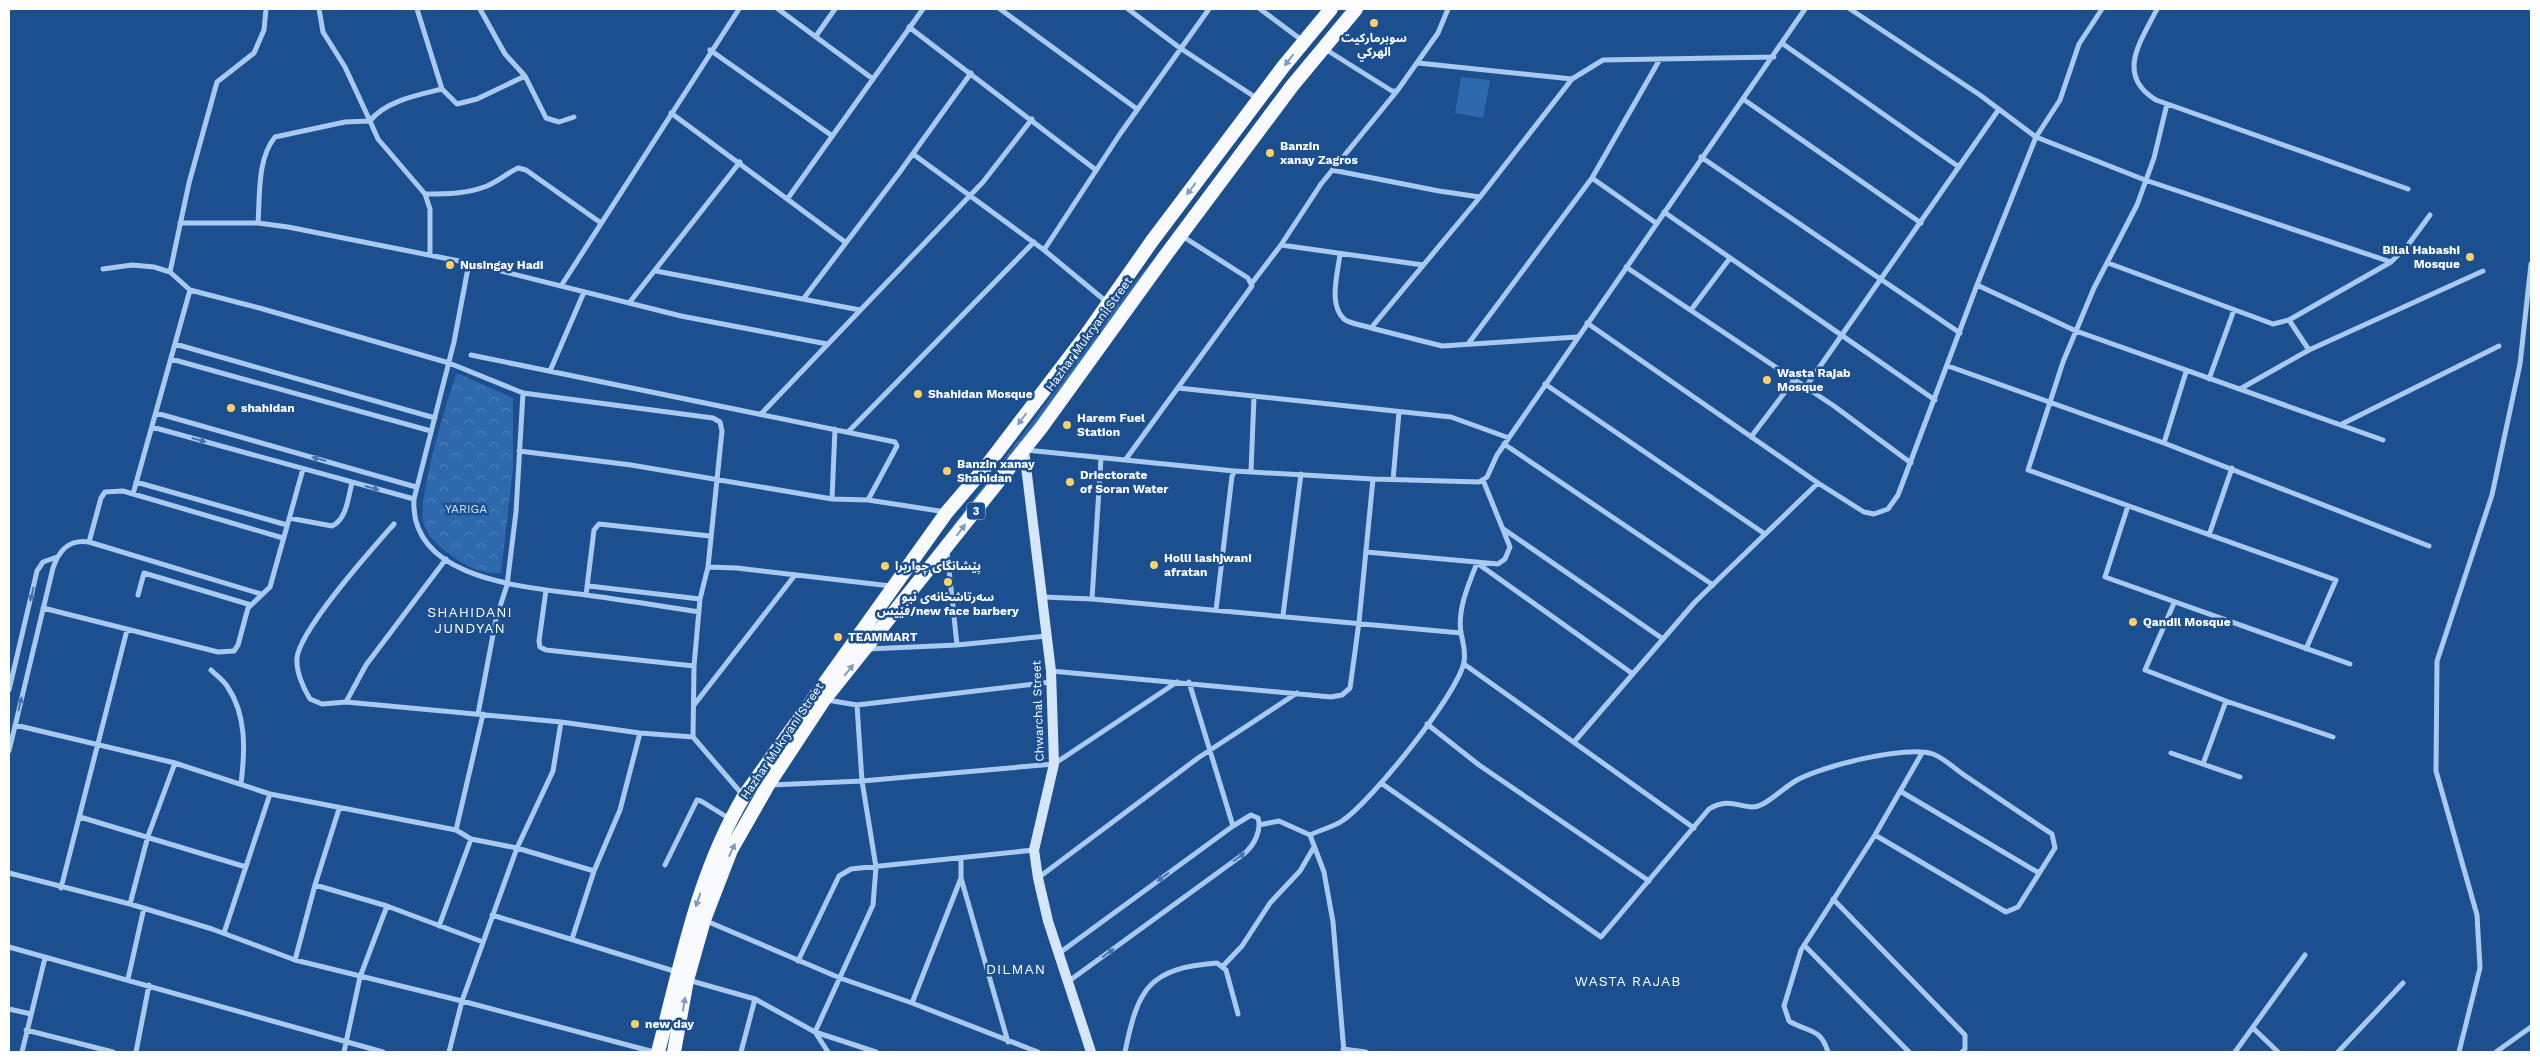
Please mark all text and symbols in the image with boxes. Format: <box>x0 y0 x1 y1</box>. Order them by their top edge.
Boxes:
marker: سوبرماركيت الهركي <box>1368 17 1380 29</box>
place label: سوبرماركيت الهركي <box>1341 31 1407 62</box>
one-way arrow <box>1283 53 1294 66</box>
place label: Banzin xanay Zagros <box>1280 139 1359 167</box>
marker: Banzin xanay Zagros <box>1264 147 1276 159</box>
one-way arrow <box>1185 182 1196 195</box>
place label: Bilal Habashi Mosque <box>2383 243 2460 271</box>
marker: Bilal Habashi Mosque <box>2464 251 2476 263</box>
place label: Nusingay Hadi <box>460 258 544 272</box>
marker: Nusingay Hadi <box>444 259 456 271</box>
street label: Hazhar Mukryani Street <box>1043 274 1135 394</box>
place label: Wasta Rajab Mosque <box>1777 366 1851 394</box>
marker: Wasta Rajab Mosque <box>1761 374 1773 386</box>
place label: Shahidan Mosque <box>928 387 1033 401</box>
marker: Shahidan Mosque <box>912 388 924 400</box>
place label: shahidan <box>241 401 295 415</box>
marker: shahidan <box>225 402 237 414</box>
place label: Harem Fuel Station <box>1077 411 1145 439</box>
one-way arrow <box>1017 412 1028 425</box>
marker: Harem Fuel Station <box>1061 419 1073 431</box>
one-way arrow <box>191 437 206 445</box>
one-way arrow <box>311 455 326 463</box>
place label: Banzin xanay Shahidan <box>957 457 1035 485</box>
marker: Banzin xanay Shahidan <box>941 465 953 477</box>
place label: Driectorate of Soran Water <box>1080 468 1169 496</box>
marker: Driectorate of Soran Water <box>1064 476 1076 488</box>
one-way arrow <box>365 484 380 492</box>
park label: YARIGA <box>445 502 487 516</box>
road number: 3 <box>967 502 985 520</box>
one-way arrow <box>956 524 967 537</box>
place label: Holli lashjwani afratan <box>1164 551 1252 579</box>
place label: پێشانگای چواربرا <box>895 559 981 575</box>
marker: Holli lashjwani afratan <box>1148 559 1160 571</box>
marker: پێشانگای چواربرا <box>879 560 891 572</box>
marker: سەرتاشخانەی نیو فێیس/new face barbery <box>942 576 954 588</box>
one-way arrow <box>28 586 36 601</box>
place label: سەرتاشخانەی نیو فێیس/new face barbery <box>877 590 1019 618</box>
district label: SHAHIDANI JUNDYAN <box>427 604 513 636</box>
place label: Qandil Mosque <box>2143 615 2231 629</box>
marker: Qandil Mosque <box>2127 616 2139 628</box>
place label: TEAMMART <box>848 630 918 644</box>
marker: TEAMMART <box>832 631 844 643</box>
street label: Chwarchal Street <box>1029 660 1047 762</box>
one-way arrow <box>843 664 854 677</box>
street label: Hazhar Mukryani Street <box>738 680 826 802</box>
one-way arrow <box>16 696 24 711</box>
one-way arrow <box>728 843 736 857</box>
one-way arrow <box>1232 851 1245 862</box>
one-way arrow <box>1156 872 1170 882</box>
one-way arrow <box>694 893 702 908</box>
one-way arrow <box>1101 947 1114 958</box>
district label: DILMAN <box>986 961 1046 977</box>
district label: WASTA RAJAB <box>1575 973 1681 989</box>
one-way arrow <box>680 996 688 1012</box>
place label: new day <box>645 1017 694 1031</box>
marker: new day <box>629 1018 641 1030</box>

